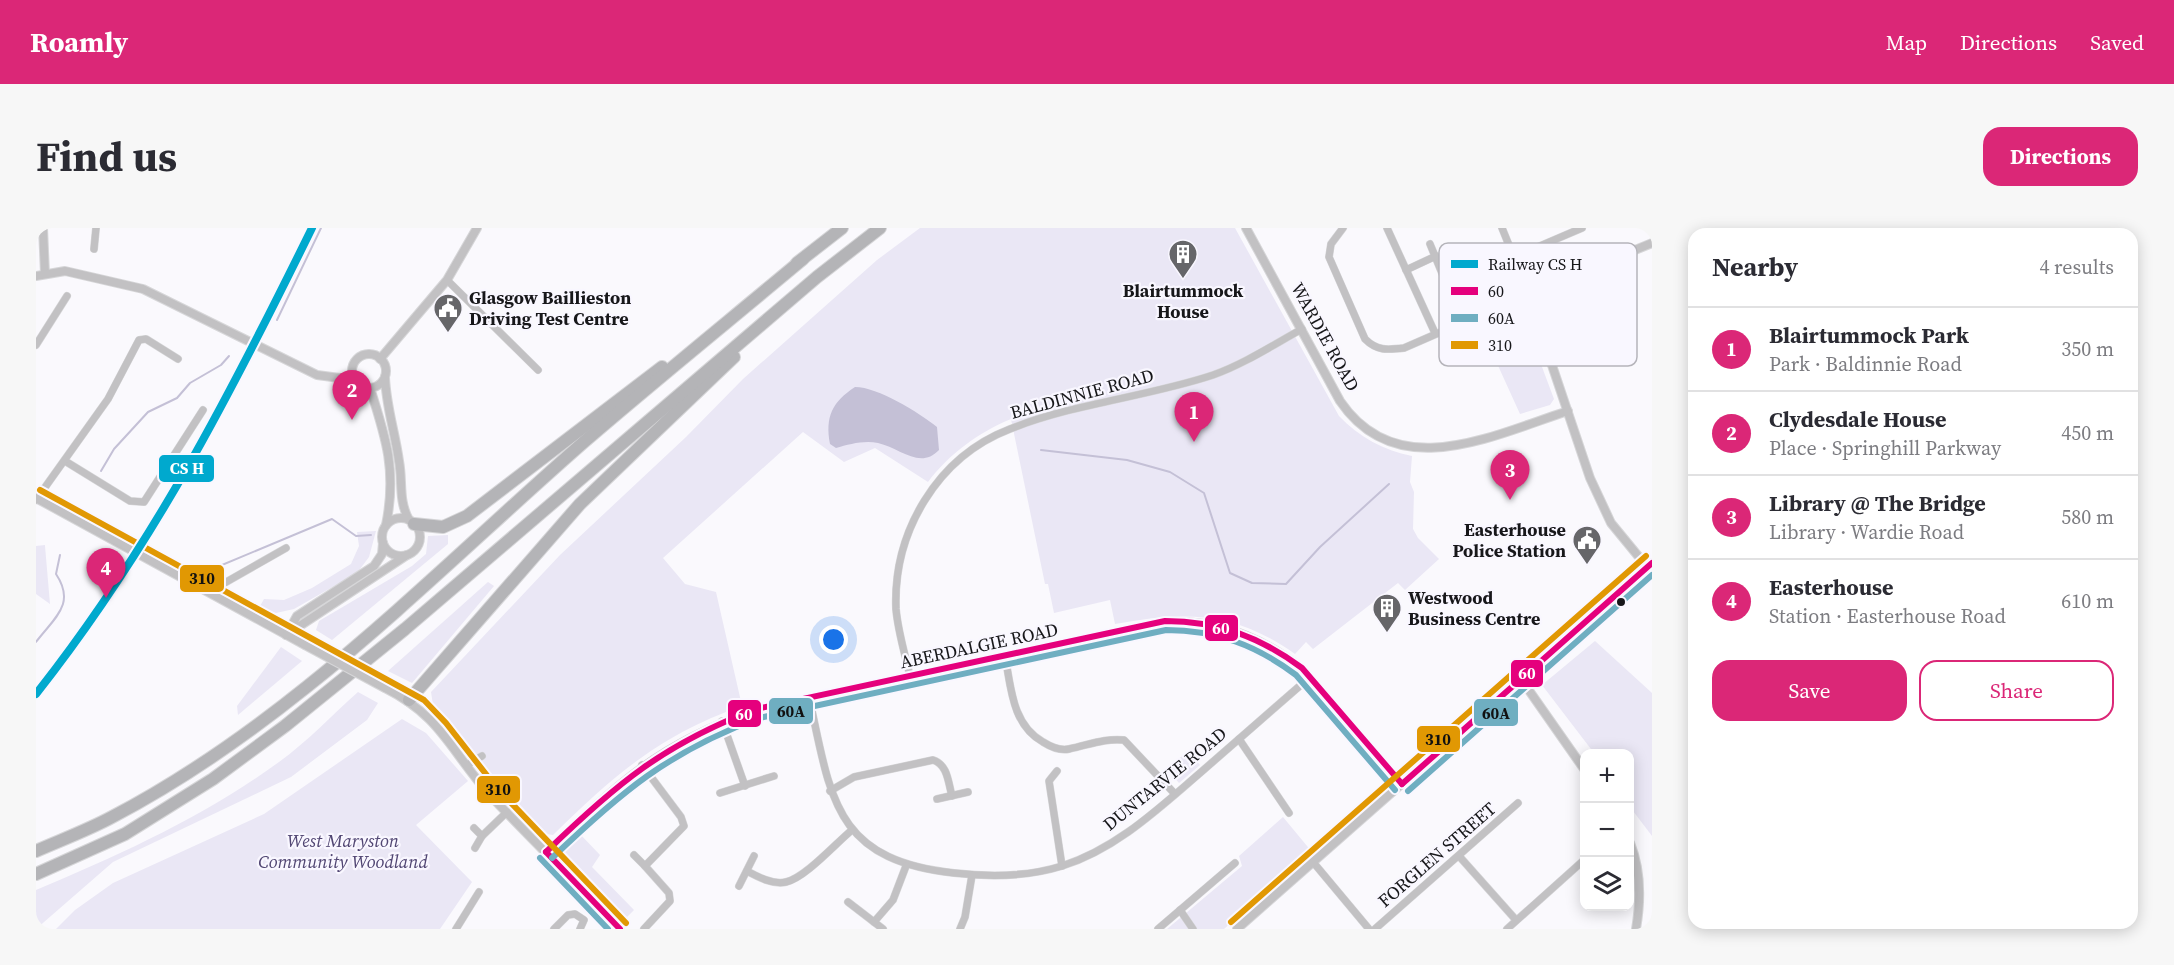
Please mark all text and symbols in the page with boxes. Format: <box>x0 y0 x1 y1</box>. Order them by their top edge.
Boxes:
text: Roamly <box>30 23 128 61</box>
text: Map <box>1886 28 1927 57</box>
text: Directions <box>1960 28 2057 57</box>
text: Saved <box>2090 28 2144 57</box>
text: Find us <box>36 127 177 185</box>
button: Directions <box>1983 127 2138 186</box>
building icon: Blairtummock House <box>1167 238 1199 280</box>
legend <box>1439 243 1637 366</box>
text: Nearby <box>1712 249 1798 285</box>
text: Railway CS H <box>1488 253 1582 275</box>
text: 4 results <box>2039 253 2114 281</box>
place label: Blairtummock House <box>1123 278 1244 324</box>
street label: WARDIE ROAD <box>1285 278 1366 396</box>
text: 60 <box>1488 280 1504 302</box>
place label: Glasgow Baillieston Driving Test Centre <box>469 285 631 331</box>
public building icon: Glasgow Baillieston Driving Test Centre <box>432 292 464 334</box>
text: 60A <box>1488 307 1515 329</box>
text: Blairtummock Park <box>1769 320 1969 350</box>
text: 310 <box>1488 334 1512 356</box>
text: 1 <box>1726 335 1737 363</box>
text: 350 m <box>2061 335 2114 363</box>
text: Park · Baldinnie Road <box>1769 350 1962 378</box>
street label: BALDINNIE ROAD <box>1007 362 1156 425</box>
pin: 2 <box>332 370 372 420</box>
pin: 1 <box>1174 392 1214 442</box>
text: Clydesdale House <box>1769 404 1947 434</box>
text: 2 <box>1726 419 1737 447</box>
text: 450 m <box>2061 419 2114 447</box>
text: Place · Springhill Parkway <box>1769 434 2001 462</box>
pin: 3 <box>1490 450 1530 500</box>
line badge: CS H <box>158 454 215 483</box>
text: CS H <box>170 457 204 479</box>
text: Library @ The Bridge <box>1769 488 1986 518</box>
text: 3 <box>1726 503 1737 531</box>
text: 580 m <box>2061 503 2114 531</box>
place label: Easterhouse Police Station <box>1452 517 1566 563</box>
text: Library · Wardie Road <box>1769 518 1964 546</box>
public building icon: Easterhouse Police Station <box>1571 524 1603 566</box>
pin: 4 <box>86 548 126 598</box>
line badge: 310 <box>179 564 225 593</box>
text: 310 <box>189 567 215 589</box>
text: Easterhouse <box>1769 572 1894 602</box>
place label: Westwood Business Centre <box>1408 585 1540 631</box>
text: 4 <box>1726 587 1737 615</box>
text: 610 m <box>2061 587 2114 615</box>
building icon: Westwood Business Centre <box>1371 592 1403 634</box>
unlabelled marker <box>1615 596 1627 608</box>
text: Station · Easterhouse Road <box>1769 602 2006 630</box>
line badge: 60 <box>1204 614 1239 642</box>
street label: ABERDALGIE ROAD <box>898 617 1060 674</box>
text: 60 <box>1212 617 1230 639</box>
your location <box>819 625 848 654</box>
line badge: 60 <box>1510 659 1544 688</box>
button: Save <box>1712 660 1907 721</box>
button: Share <box>1919 660 2114 721</box>
text: 60 <box>1518 662 1536 684</box>
line badge: 60A <box>768 697 814 725</box>
line badge: 60A <box>1473 698 1519 727</box>
line badge: 60 <box>727 699 762 728</box>
text: 60A <box>777 700 805 722</box>
text: 60A <box>1482 702 1510 724</box>
text: 60 <box>735 703 753 725</box>
street label: DUNTARVIE ROAD <box>1098 721 1232 836</box>
line badge: 310 <box>1416 725 1461 753</box>
text: 310 <box>1425 728 1451 750</box>
map controls <box>1580 749 1634 911</box>
button: + <box>1580 749 1634 803</box>
line badge: 310 <box>476 775 521 804</box>
text: 310 <box>485 778 511 800</box>
street label: FORGLEN STREET <box>1372 796 1501 913</box>
button: − <box>1580 803 1634 857</box>
park label: West Maryston Community Woodland <box>258 828 428 874</box>
button: layers <box>1580 857 1634 911</box>

